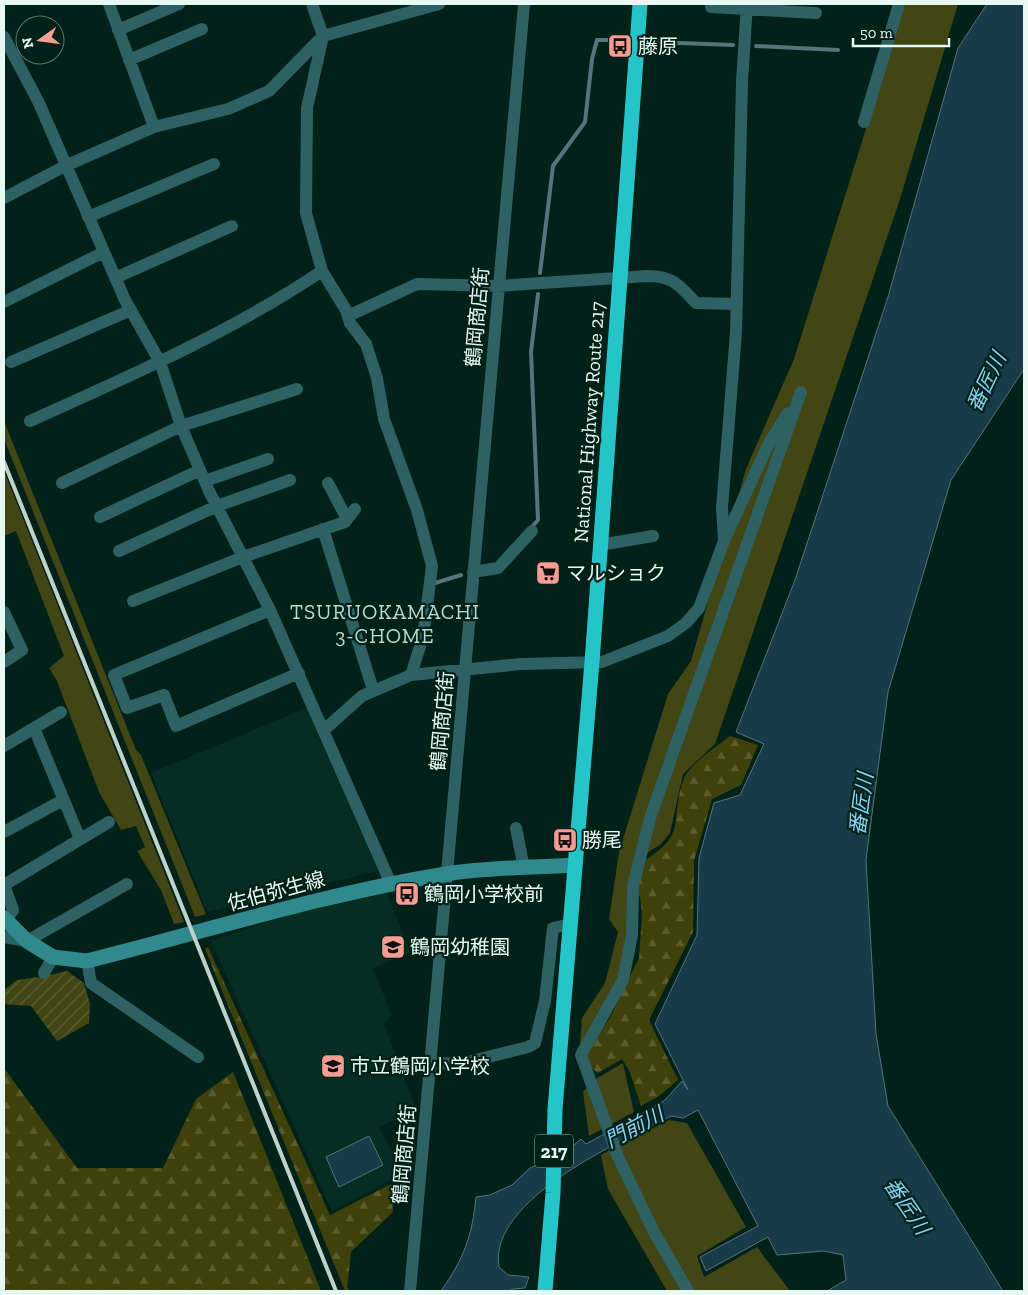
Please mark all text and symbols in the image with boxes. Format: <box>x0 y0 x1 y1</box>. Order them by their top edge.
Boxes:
north arrow <box>15 15 65 65</box>
scale bar <box>853 15 949 47</box>
text: 50 m <box>860 24 893 42</box>
bus stop icon: 藤原 <box>607 33 633 59</box>
place label: 藤原 <box>638 34 678 58</box>
text: N <box>18 35 37 50</box>
street label: 鶴岡商店街 <box>461 266 493 368</box>
street label: National Highway Route 217 <box>569 300 609 543</box>
water label: 番匠川 <box>961 346 1012 416</box>
supermarket icon: マルショク <box>535 560 561 586</box>
place label: マルショク <box>566 561 666 585</box>
district label: TSURUOKAMACHI 3-CHOME <box>290 599 480 648</box>
street label: 鶴岡商店街 <box>426 670 458 772</box>
water label: 番匠川 <box>844 769 878 837</box>
bus stop icon: 勝尾 <box>552 827 578 853</box>
place label: 勝尾 <box>582 828 622 852</box>
street label: 佐伯弥生線 <box>225 866 327 916</box>
bus stop icon: 鶴岡小学校前 <box>394 881 420 907</box>
place label: 鶴岡小学校前 <box>424 882 544 906</box>
school or university icon: 鶴岡幼稚園 <box>380 934 406 960</box>
place label: 鶴岡幼稚園 <box>410 935 510 959</box>
school or university icon: 市立鶴岡小学校 <box>320 1053 346 1079</box>
place label: 市立鶴岡小学校 <box>350 1054 490 1078</box>
water label: 門前川 <box>600 1100 669 1153</box>
street label: 鶴岡商店街 <box>388 1103 420 1205</box>
road number: 217 <box>535 1134 573 1168</box>
water label: 番匠川 <box>879 1173 936 1241</box>

